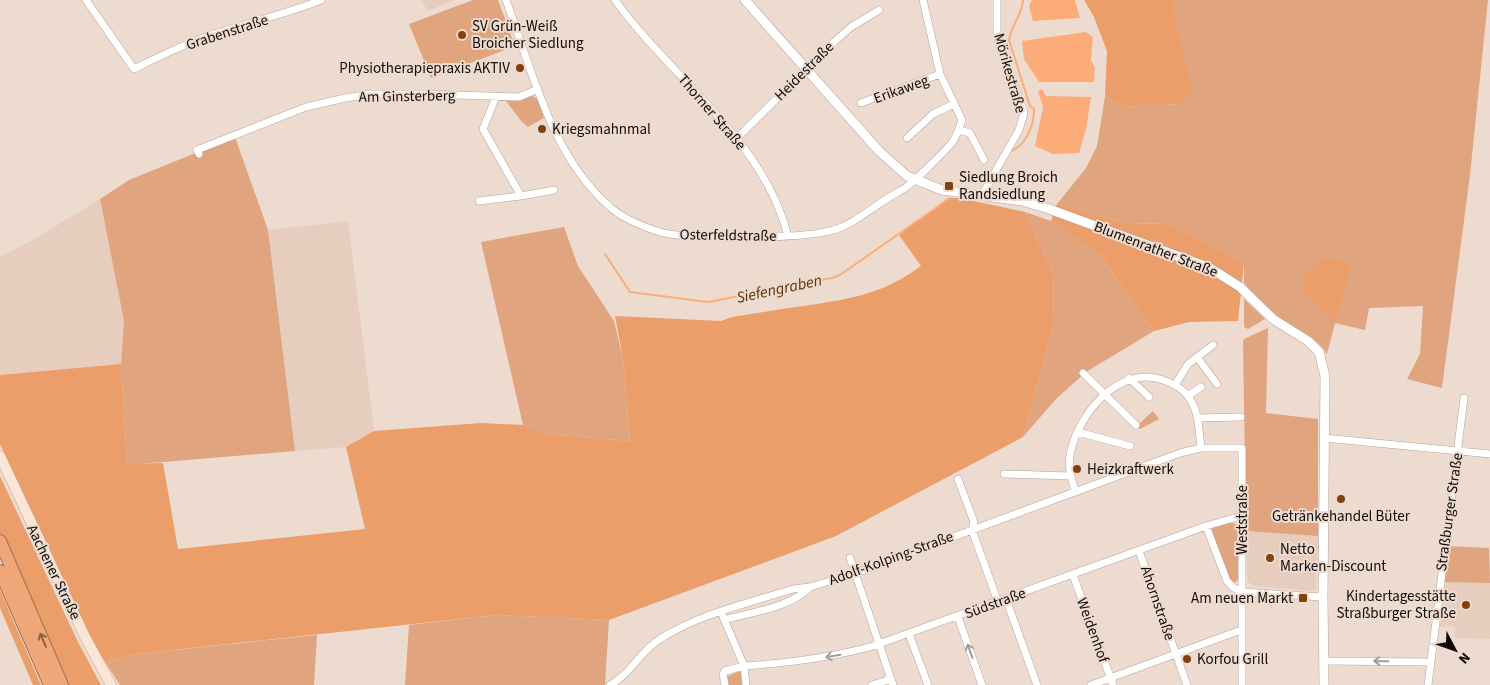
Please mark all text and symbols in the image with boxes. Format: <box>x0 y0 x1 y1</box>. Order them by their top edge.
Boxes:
street label: Grabenstraße <box>183 9 271 56</box>
place label: SV Grün-Weiß Broicher Siedlung <box>472 16 584 54</box>
marker: SV Grün-Weiß Broicher Siedlung <box>456 29 468 41</box>
street label: Mörikestraße <box>988 31 1031 115</box>
street label: Heidestraße <box>770 37 839 106</box>
place label: Physiotherapiepraxis AKTIV <box>339 58 510 79</box>
marker: Physiotherapiepraxis AKTIV <box>514 62 526 74</box>
street label: Thorner Straße <box>673 70 751 155</box>
street label: Erikaweg <box>871 70 932 109</box>
street label: Am Ginsterberg <box>359 85 456 108</box>
place label: Kriegsmahnmal <box>552 119 651 140</box>
marker: Kriegsmahnmal <box>536 123 548 135</box>
place label: Siedlung Broich Randsiedlung <box>959 167 1058 205</box>
marker: Siedlung Broich Randsiedlung <box>943 180 955 192</box>
street label: Blumenrather Straße <box>1091 216 1221 283</box>
street label: Osterfeldstraße <box>679 224 777 247</box>
water label: Siefengraben <box>734 269 824 309</box>
street label: Straßburger Straße <box>1431 451 1468 573</box>
place label: Heizkraftwerk <box>1087 459 1174 480</box>
marker: Heizkraftwerk <box>1071 463 1083 475</box>
street label: Weststraße <box>1232 485 1253 555</box>
marker: Getränkehandel Büter <box>1335 493 1347 505</box>
place label: Getränkehandel Büter <box>1272 506 1411 527</box>
street label: Aachener Straße <box>21 521 86 623</box>
street label: Adolf-Kolping-Straße <box>826 526 956 591</box>
place label: Netto Marken-Discount <box>1280 539 1386 577</box>
marker: Netto Marken-Discount <box>1264 552 1276 564</box>
street label: Ahornstraße <box>1135 563 1180 643</box>
street label: Südstraße <box>961 583 1029 624</box>
place label: Kindertagesstätte Straßburger Straße <box>1337 586 1456 624</box>
place label: Am neuen Markt <box>1191 588 1293 609</box>
marker: Am neuen Markt <box>1297 592 1309 604</box>
street label: Weidenhof <box>1071 595 1114 666</box>
marker: Kindertagesstätte Straßburger Straße <box>1460 599 1472 611</box>
north arrow <box>1430 625 1480 675</box>
one-way arrow <box>37 633 47 648</box>
one-way arrow <box>965 644 974 659</box>
text: N <box>1453 648 1475 668</box>
place label: Korfou Grill <box>1197 649 1268 670</box>
one-way arrow <box>825 652 841 662</box>
marker: Korfou Grill <box>1181 653 1193 665</box>
one-way arrow <box>1373 656 1389 666</box>

